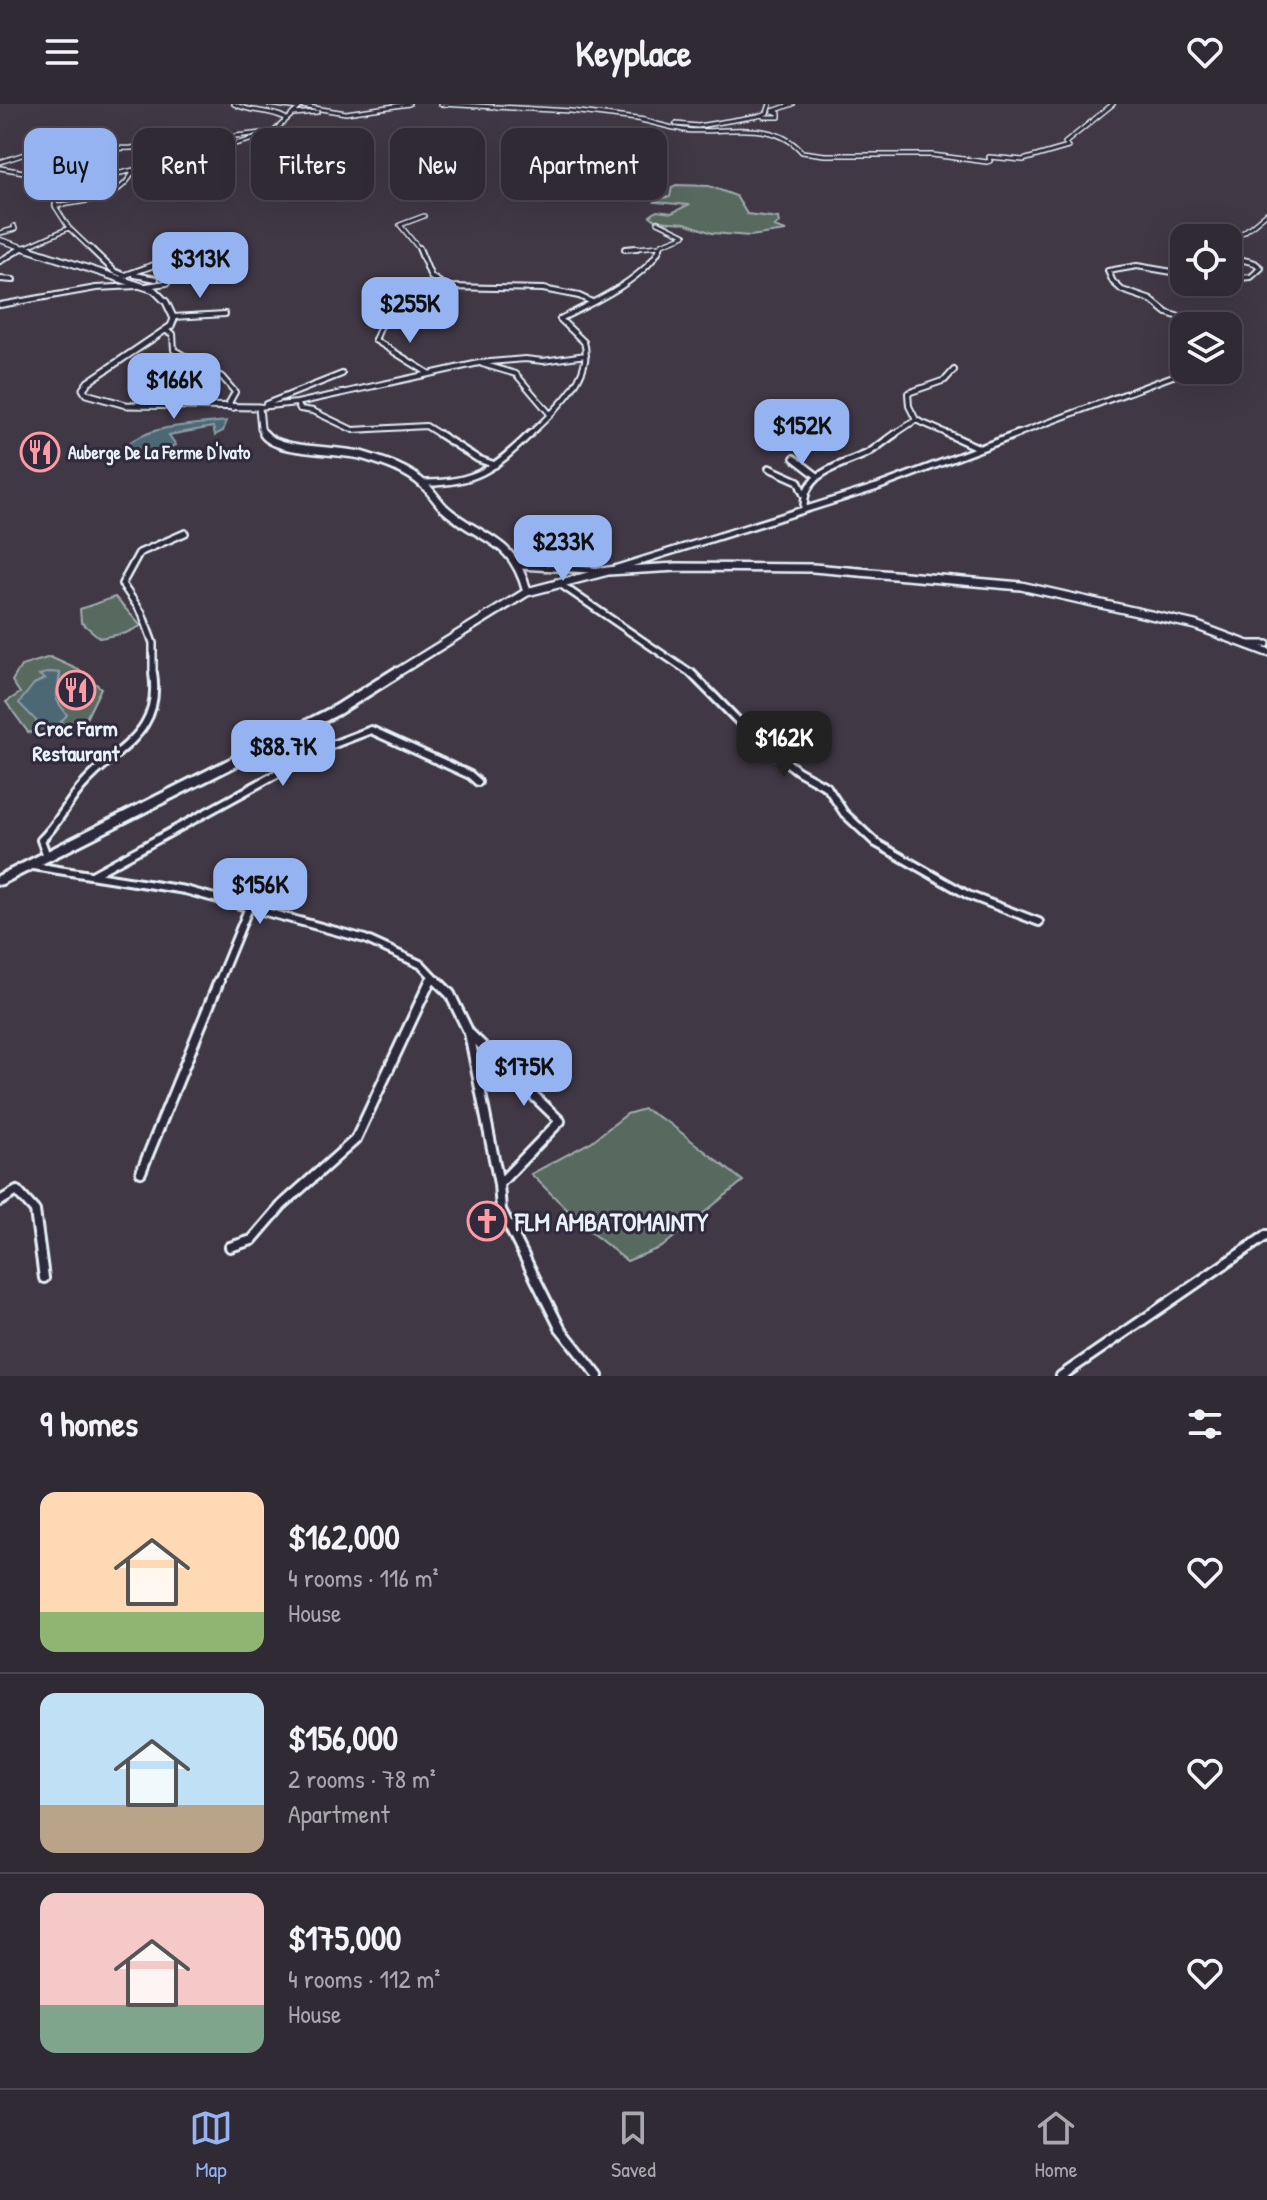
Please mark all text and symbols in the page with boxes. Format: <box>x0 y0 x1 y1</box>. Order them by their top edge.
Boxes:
text: Keyplace <box>576 28 691 77</box>
icon: menu <box>40 30 84 74</box>
icon: heart <box>1183 30 1227 74</box>
chip: Buy <box>24 128 117 200</box>
chip: Rent <box>133 128 235 200</box>
chip: Filters <box>251 128 374 200</box>
chip: New <box>390 128 485 200</box>
chip: Apartment <box>501 128 667 200</box>
map controls <box>1170 224 1242 384</box>
button: locate <box>1170 224 1242 296</box>
pin: $313K <box>144 232 256 300</box>
text: $313K <box>170 240 230 275</box>
pin: $255K <box>354 277 466 345</box>
text: $255K <box>380 285 440 320</box>
button: layers <box>1170 312 1242 384</box>
pin: $166K <box>118 353 230 421</box>
text: $166K <box>146 361 202 396</box>
pin: $152K <box>746 399 858 467</box>
text: $152K <box>772 407 832 442</box>
restaurant icon: Auberge De La Ferme D'Ivato <box>19 431 61 473</box>
place label: Auberge De La Ferme D'Ivato <box>68 440 251 466</box>
pin: $233K <box>507 515 619 583</box>
text: $233K <box>532 523 594 558</box>
restaurant icon: Croc Farm Restaurant <box>55 669 97 711</box>
pin: $162K <box>728 711 840 779</box>
place label: Croc Farm Restaurant <box>33 713 121 768</box>
text: $162K <box>755 719 813 754</box>
pin: $88.7K <box>218 720 348 788</box>
text: $88.7K <box>249 728 317 763</box>
pin: $156K <box>204 858 316 926</box>
text: $156K <box>231 866 289 901</box>
pin: $175K <box>468 1040 580 1108</box>
text: $175K <box>494 1048 554 1083</box>
church icon: FLM AMBATOMAINTY <box>466 1200 508 1242</box>
place label: FLM AMBATOMAINTY <box>514 1204 709 1239</box>
text: 9 homes <box>40 1401 138 1447</box>
icon: filters <box>1183 1402 1227 1446</box>
text: $162,000 <box>288 1514 400 1560</box>
icon: home <box>104 1524 200 1620</box>
icon: heart <box>1183 1550 1227 1594</box>
text: 4 rooms · 116 m² <box>288 1560 438 1595</box>
text: House <box>288 1595 341 1630</box>
text: $156,000 <box>288 1715 398 1761</box>
icon: home <box>104 1725 200 1821</box>
icon: heart <box>1183 1751 1227 1795</box>
text: 2 rooms · 78 m² <box>288 1761 436 1796</box>
text: Apartment <box>288 1796 390 1831</box>
text: $175,000 <box>288 1915 401 1961</box>
icon: home <box>104 1925 200 2021</box>
icon: heart <box>1183 1951 1227 1995</box>
text: 4 rooms · 112 m² <box>288 1961 440 1996</box>
text: House <box>288 1996 341 2031</box>
tab: Map <box>189 2106 233 2184</box>
tab: Saved <box>611 2106 656 2184</box>
tab: Home <box>1034 2106 1078 2184</box>

